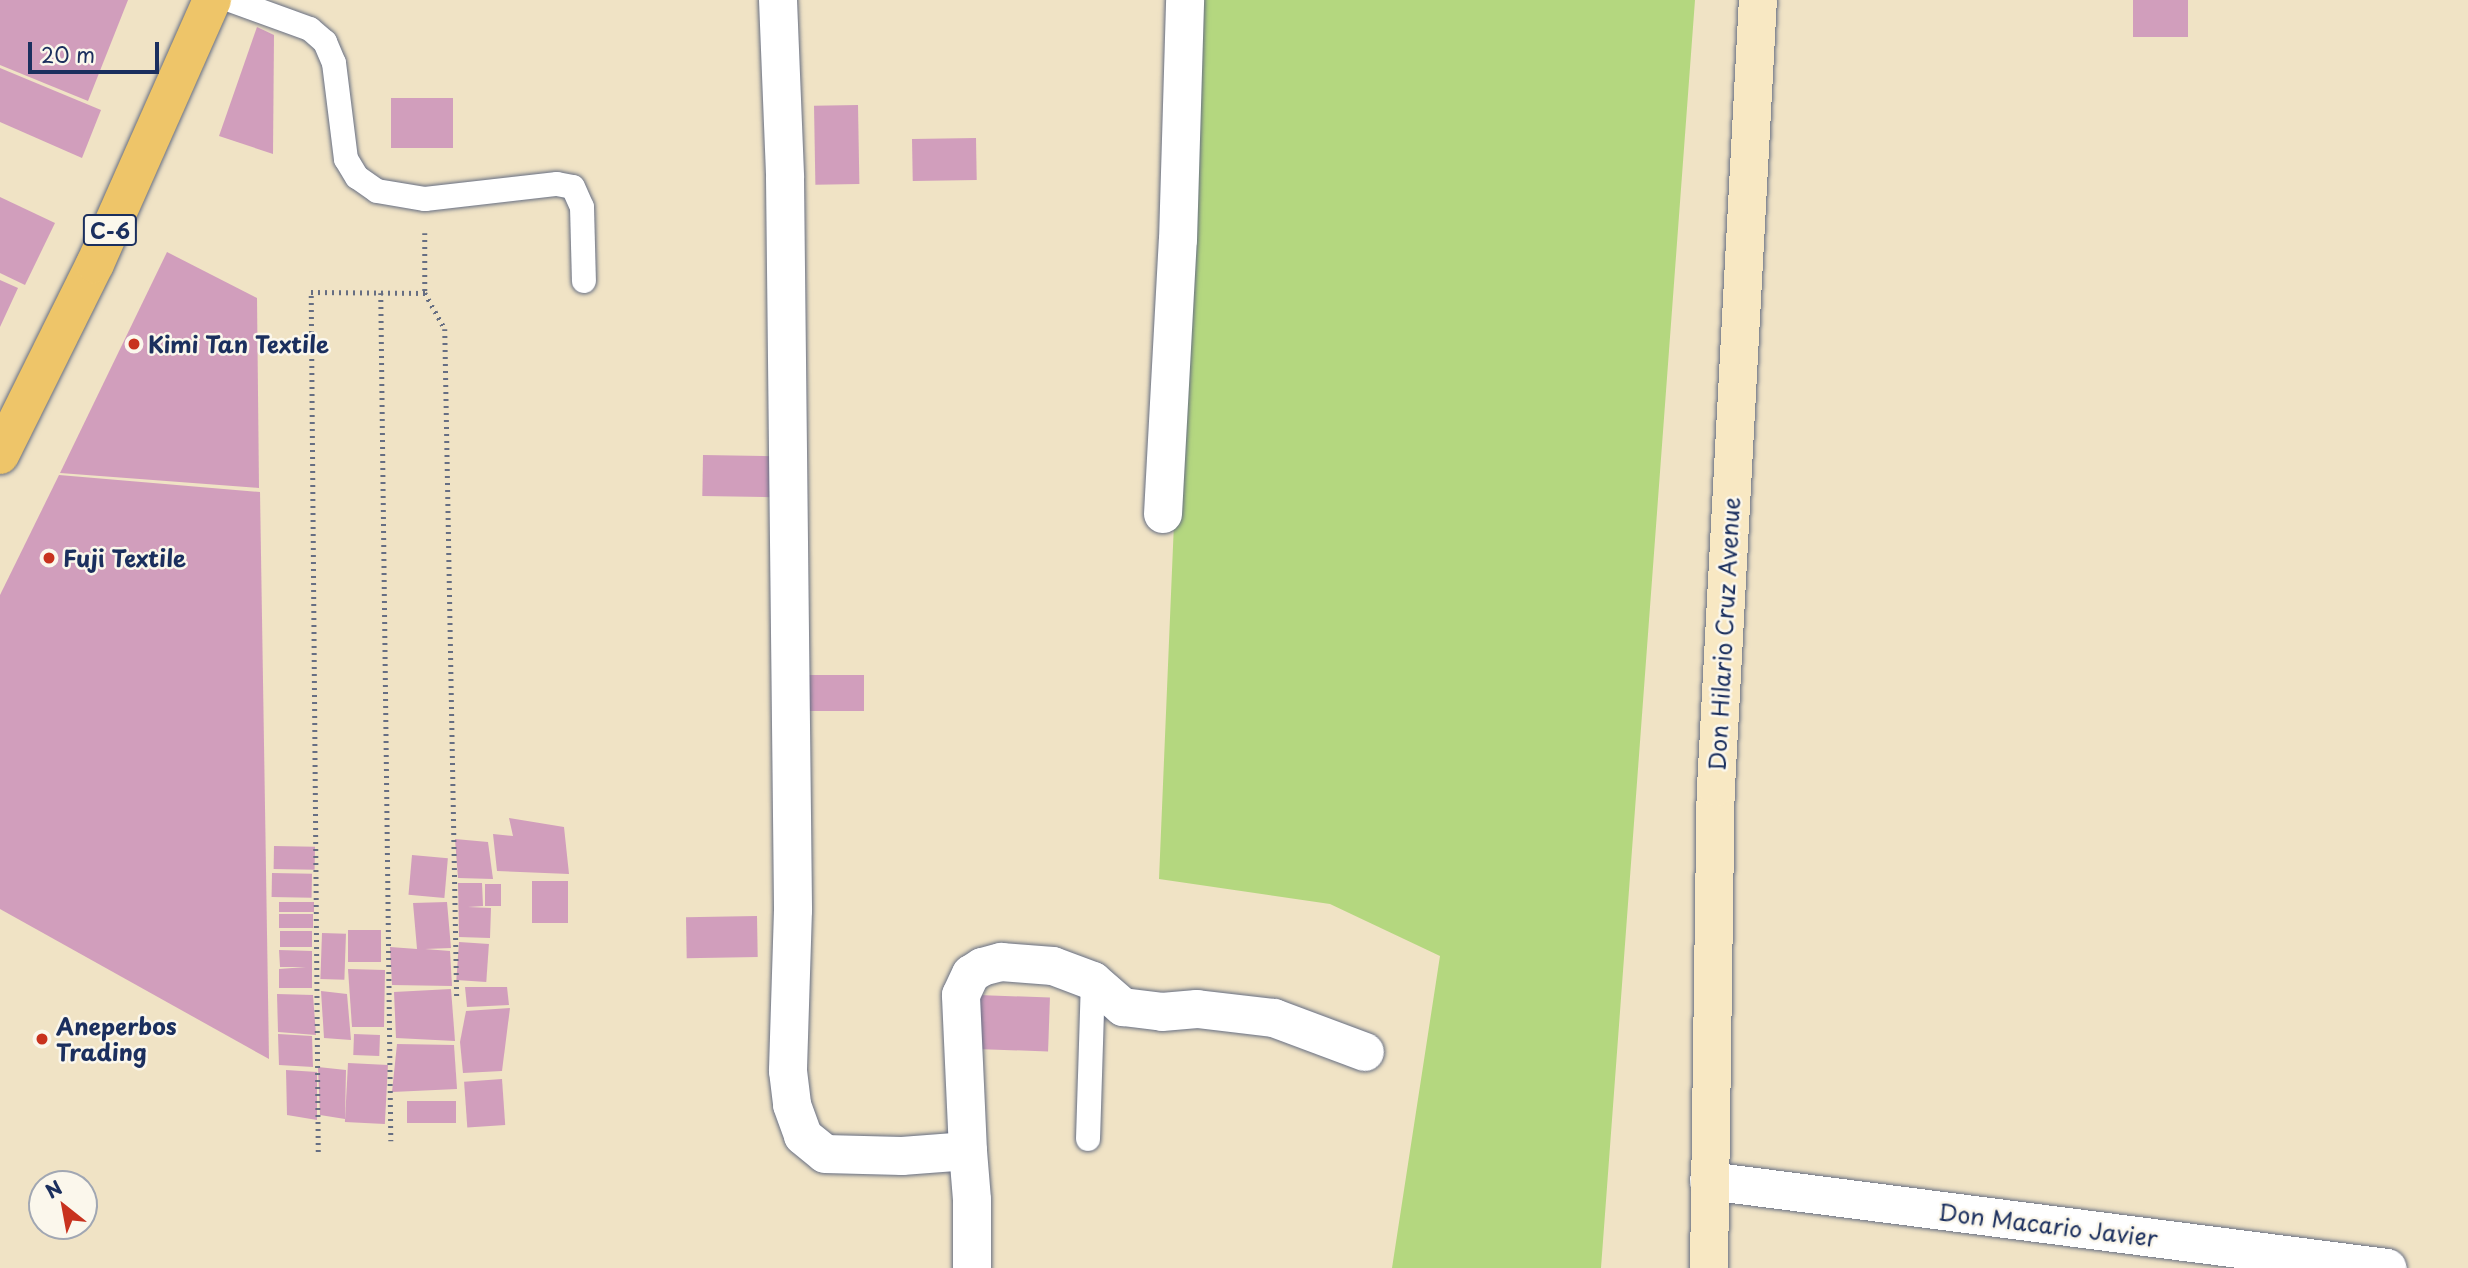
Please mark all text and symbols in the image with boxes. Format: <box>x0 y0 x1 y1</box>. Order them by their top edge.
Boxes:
scale bar <box>32 28 163 72</box>
text: 20 m <box>41 38 95 70</box>
road number: C-6 <box>82 212 138 247</box>
place label: Kimi Tan Textile <box>148 330 330 358</box>
marker: Kimi Tan Textile <box>126 336 142 352</box>
street label: Don Hilario Cruz Avenue <box>1703 497 1745 771</box>
place label: Fuji Textile <box>63 544 186 572</box>
marker: Fuji Textile <box>41 550 57 566</box>
place label: Aneperbos Trading <box>56 1012 177 1066</box>
marker: Aneperbos Trading <box>34 1031 50 1047</box>
north arrow <box>28 1170 98 1240</box>
text: N <box>40 1173 67 1205</box>
street label: Don Macario Javier <box>1937 1198 2159 1252</box>

